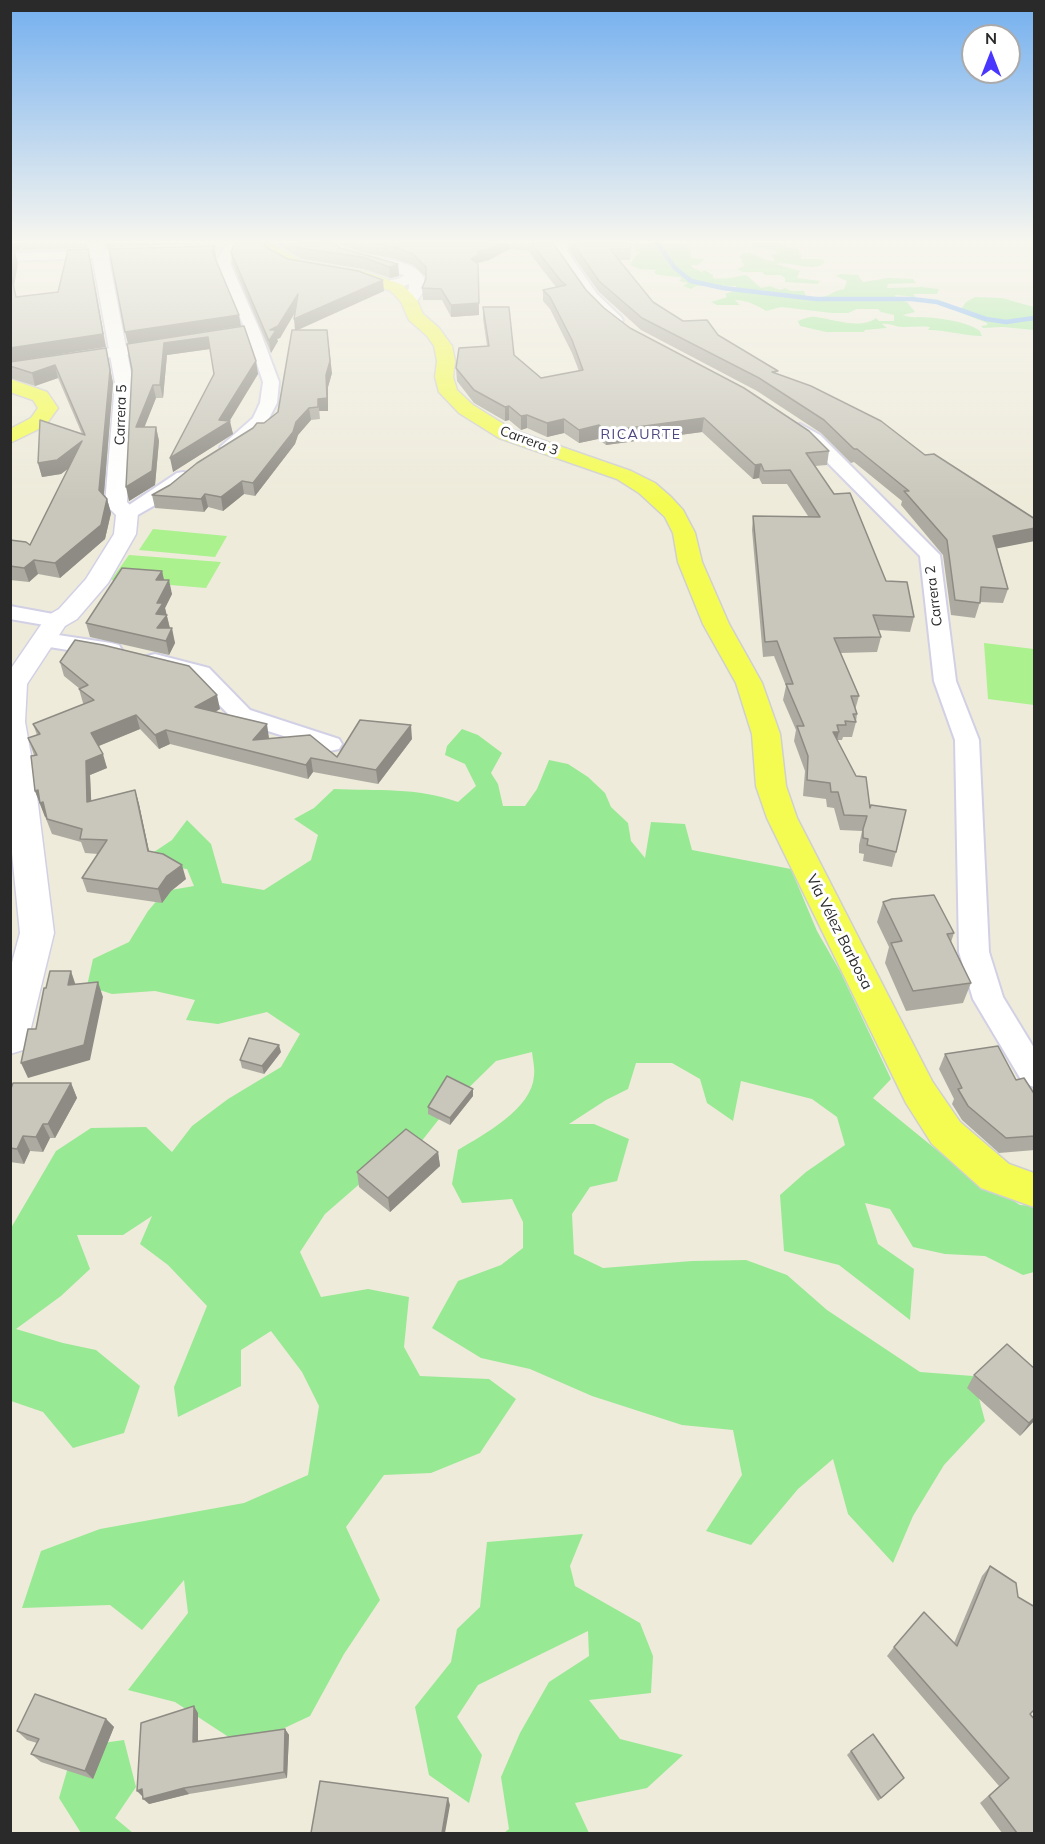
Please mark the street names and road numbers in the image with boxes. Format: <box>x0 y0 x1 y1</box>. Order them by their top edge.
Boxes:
street label: Carrera 5 <box>112 384 130 446</box>
street label: Carrera 3 <box>498 423 560 459</box>
street label: Carrera 2 <box>922 565 946 627</box>
street label: Vía Vélez Barbosa <box>802 871 876 993</box>

